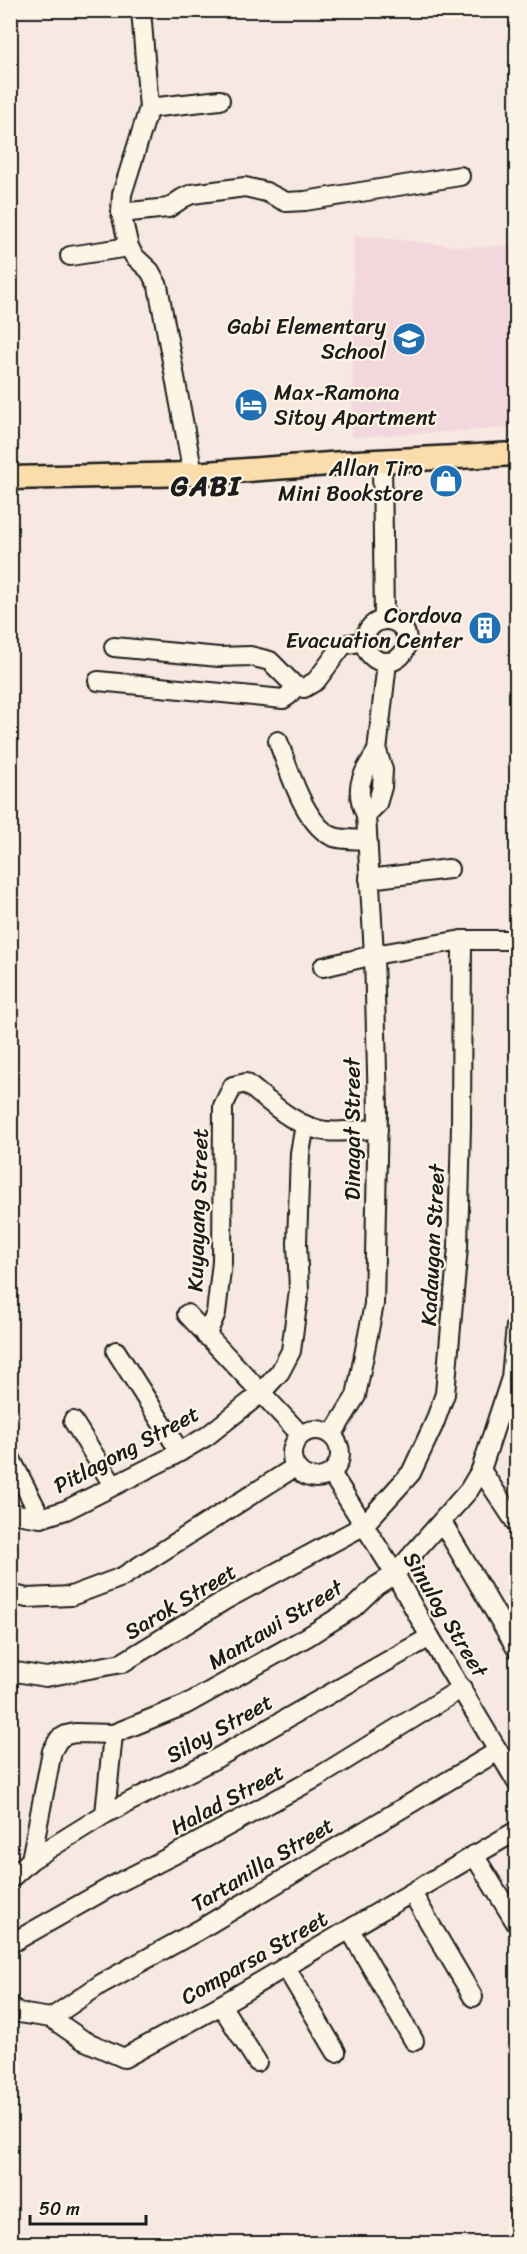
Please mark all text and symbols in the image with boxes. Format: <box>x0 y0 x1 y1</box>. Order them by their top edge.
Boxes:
place label: Gabi Elementary School <box>227 307 387 371</box>
school or university icon: Gabi Elementary School <box>391 321 427 357</box>
place label: Max-Ramona Sitoy Apartment <box>274 373 438 437</box>
hotel icon: Max-Ramona Sitoy Apartment <box>233 387 269 423</box>
place label: Allan Tiro Mini Bookstore <box>278 449 423 513</box>
district label: GABI <box>171 461 242 510</box>
shop icon: Allan Tiro Mini Bookstore <box>428 463 464 499</box>
place label: Cordova Evacuation Center <box>286 596 464 660</box>
building icon: Cordova Evacuation Center <box>467 610 503 646</box>
street label: Dinagat Street <box>333 1056 372 1200</box>
street label: Kuyayang Street <box>175 1127 220 1292</box>
street label: Kadaugan Street <box>409 1162 456 1327</box>
street label: Pitlagong Street <box>46 1394 207 1504</box>
street label: Sinulog Street <box>392 1544 499 1686</box>
street label: Sarok Street <box>116 1552 244 1651</box>
street label: Mantawi Street <box>200 1568 352 1680</box>
street label: Siloy Street <box>158 1683 281 1774</box>
street label: Halad Street <box>163 1753 292 1846</box>
street label: Tartanilla Street <box>183 1806 342 1923</box>
street label: Comparsa Street <box>173 1899 336 2016</box>
scale bar <box>30 2188 146 2226</box>
text: 50 m <box>39 2193 80 2225</box>

